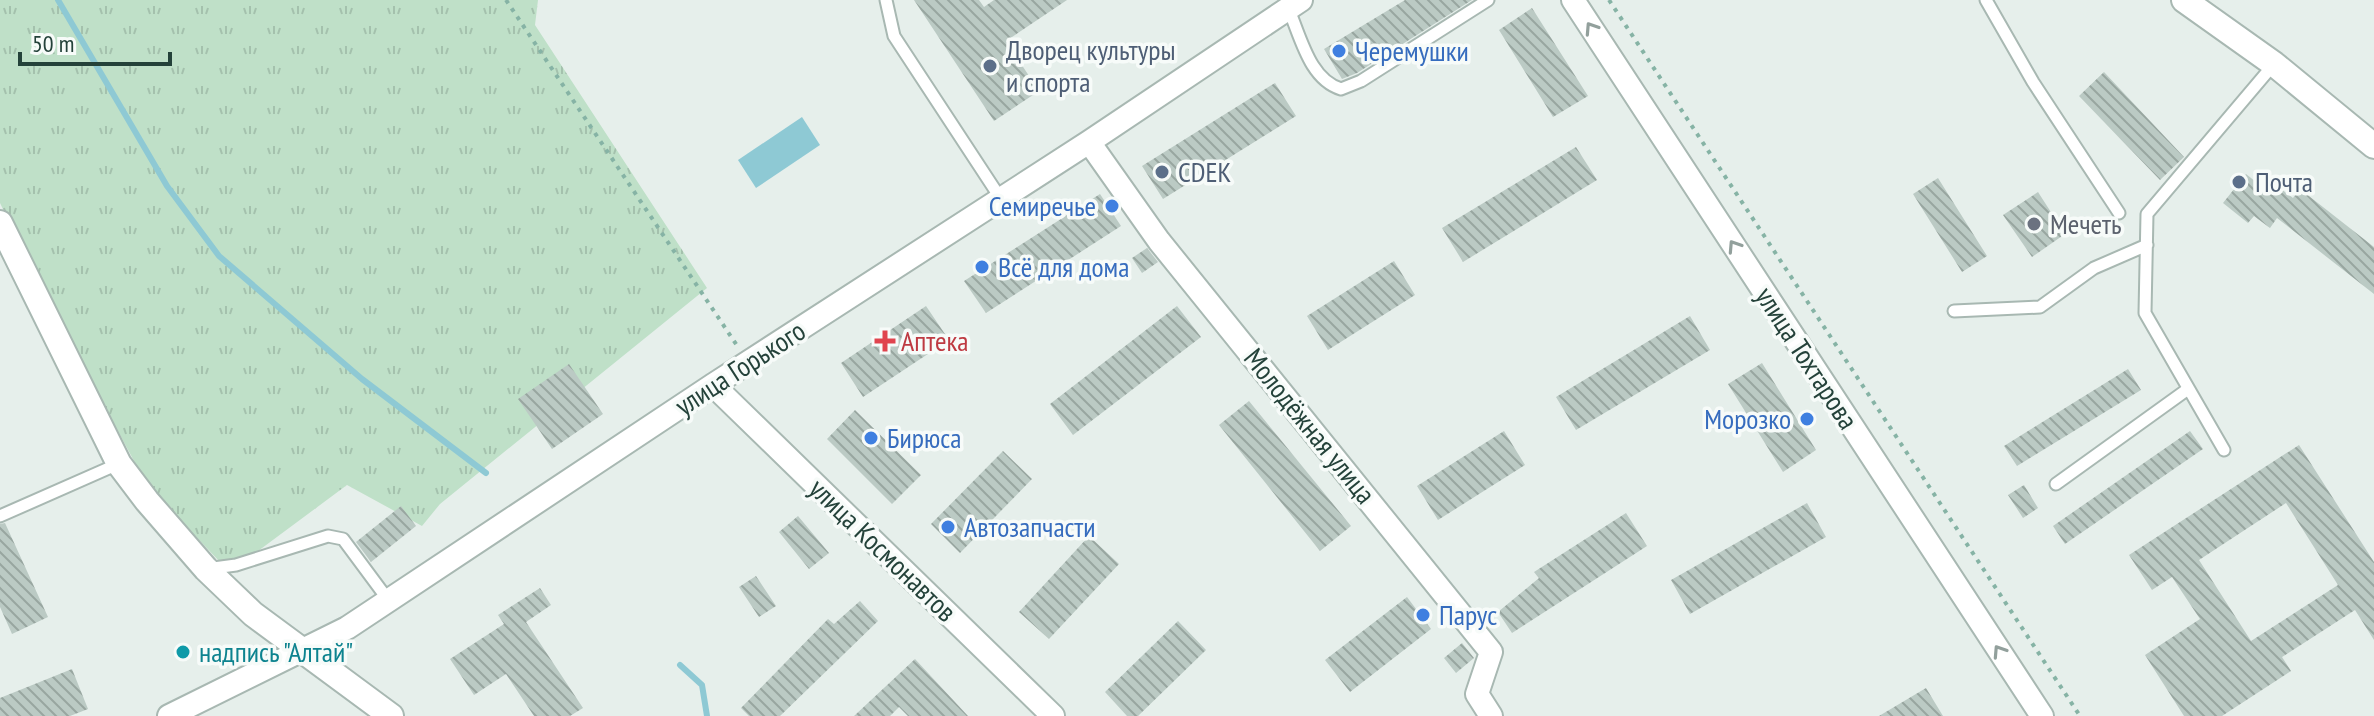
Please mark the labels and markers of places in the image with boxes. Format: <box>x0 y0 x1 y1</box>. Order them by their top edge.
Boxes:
place label: Дворец культуры и спорта <box>1006 31 1176 100</box>
place label: Черемушки <box>1355 32 1469 69</box>
marker: Черемушки <box>1330 42 1348 60</box>
marker: Дворец культуры и спорта <box>981 57 999 75</box>
place label: CDEK <box>1178 153 1232 190</box>
marker: CDEK <box>1153 163 1171 181</box>
place label: Почта <box>2255 163 2313 200</box>
marker: Почта <box>2230 173 2248 191</box>
place label: Семиречье <box>989 187 1096 224</box>
marker: Семиречье <box>1103 197 1121 215</box>
place label: Мечеть <box>2050 205 2122 242</box>
marker: Мечеть <box>2025 215 2043 233</box>
place label: Всё для дома <box>998 248 1129 285</box>
marker: Всё для дома <box>973 258 991 276</box>
place label: Аптека <box>901 322 969 359</box>
marker: Аптека <box>876 332 894 350</box>
place label: Морозко <box>1704 400 1791 437</box>
marker: Морозко <box>1798 410 1816 428</box>
place label: Бирюса <box>887 419 961 456</box>
marker: Бирюса <box>862 429 880 447</box>
place label: Автозапчасти <box>964 508 1096 545</box>
marker: Автозапчасти <box>939 518 957 536</box>
place label: Парус <box>1439 596 1497 633</box>
marker: Парус <box>1414 606 1432 624</box>
place label: надпись "Алтай" <box>199 633 353 670</box>
marker: надпись "Алтай" <box>174 643 192 661</box>

